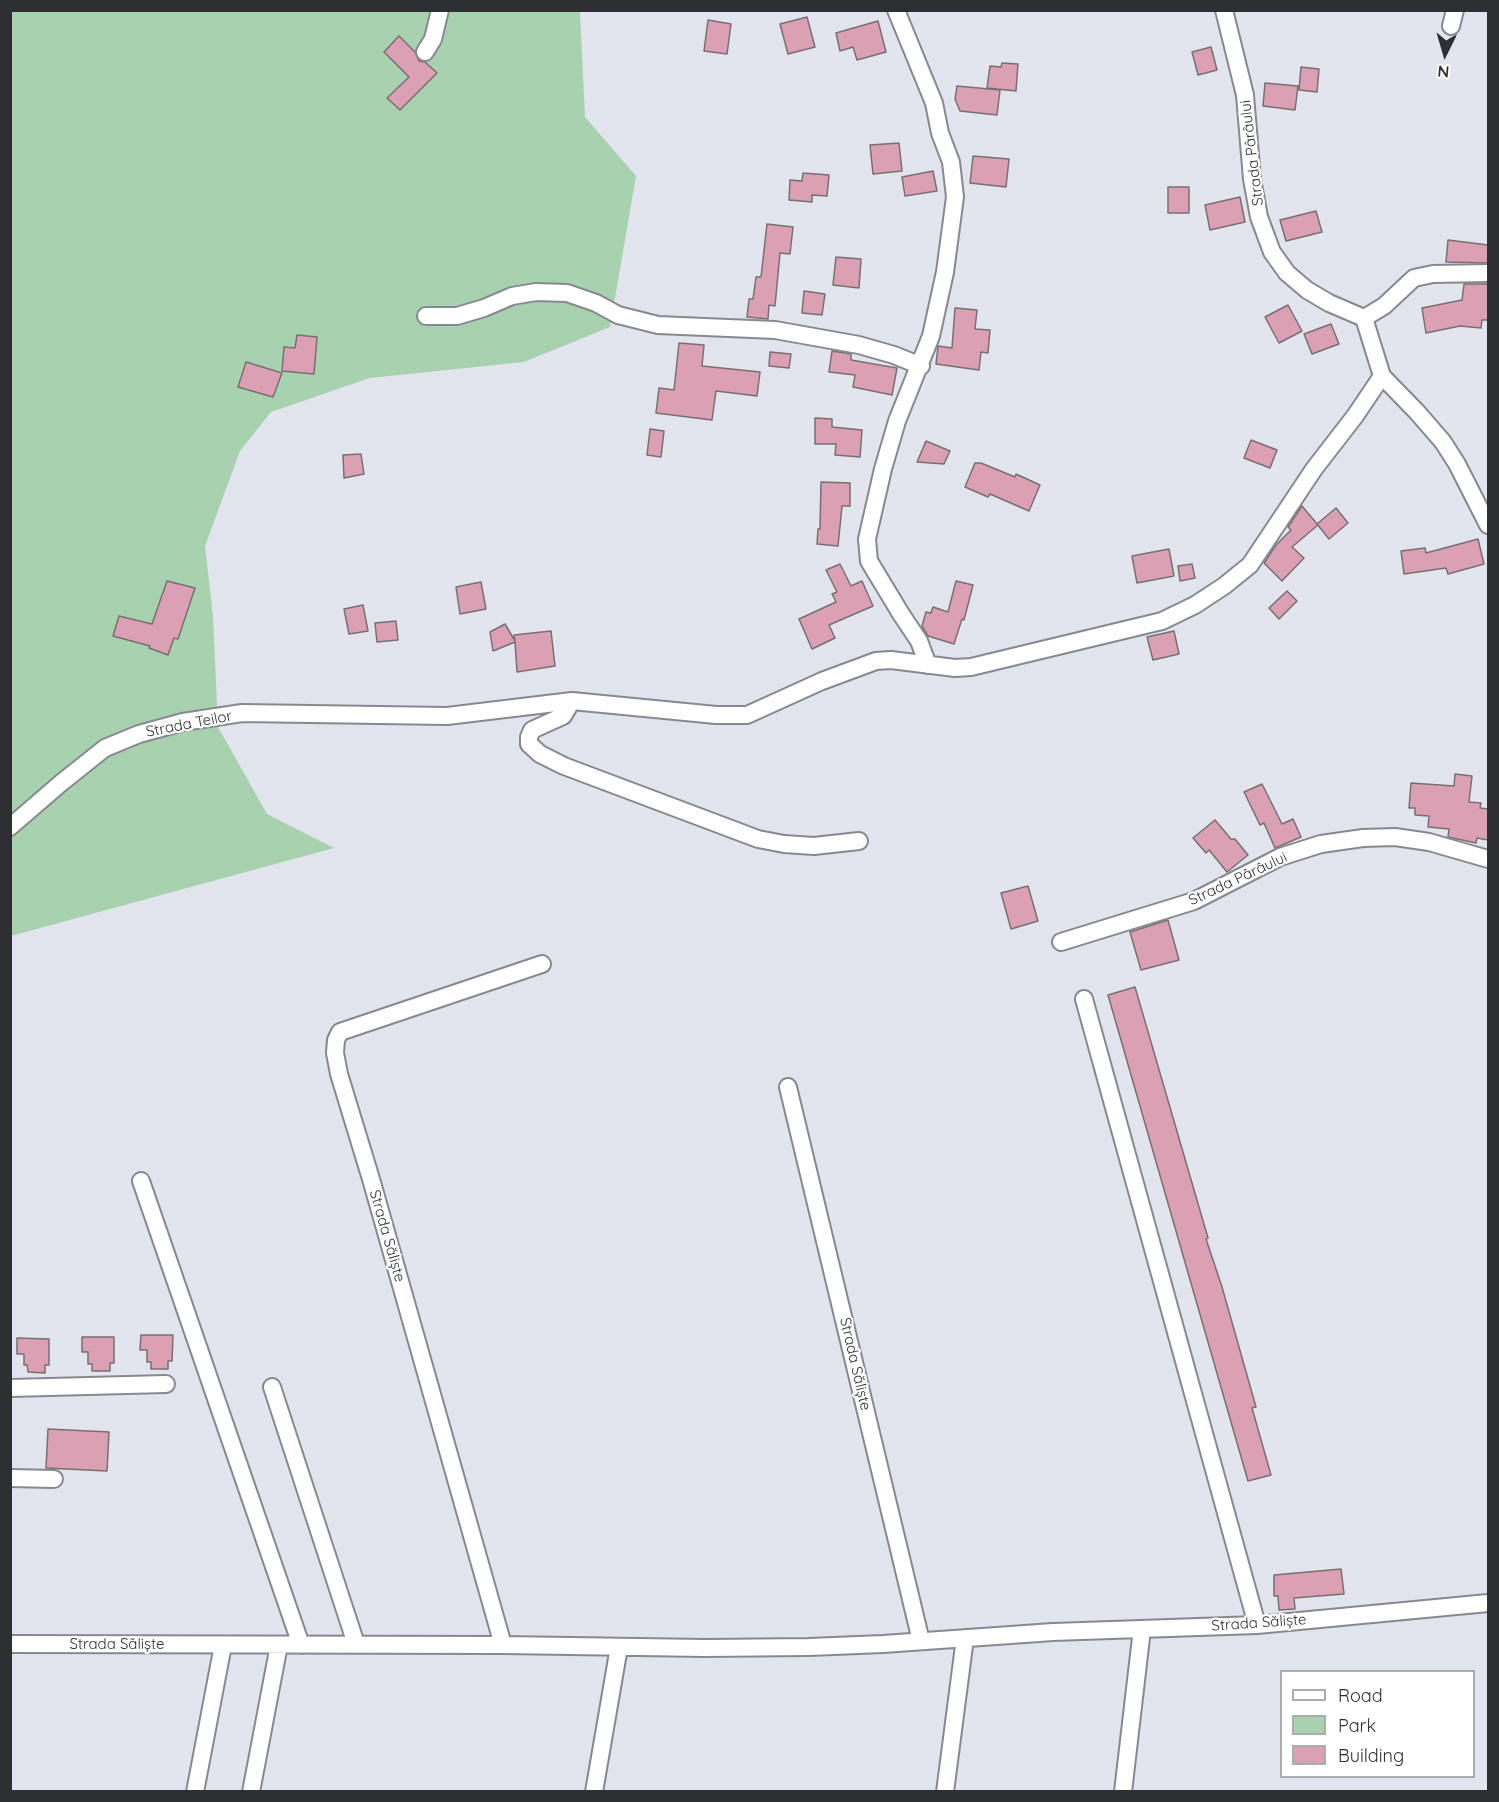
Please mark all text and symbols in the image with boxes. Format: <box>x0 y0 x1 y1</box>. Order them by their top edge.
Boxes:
north arrow <box>1415 24 1475 84</box>
text: N <box>1437 61 1450 82</box>
street label: Strada Pârâului <box>1237 99 1267 207</box>
street label: Strada Teilor <box>144 707 234 741</box>
street label: Strada Pârâului <box>1186 848 1290 910</box>
street label: Strada Săliște <box>365 1188 409 1284</box>
street label: Strada Săliște <box>836 1316 874 1412</box>
street label: Strada Săliște <box>1211 1611 1307 1635</box>
street label: Strada Săliște <box>69 1635 165 1653</box>
legend <box>1280 1670 1475 1778</box>
text: Road <box>1338 1684 1383 1707</box>
text: Park <box>1338 1714 1376 1737</box>
text: Building <box>1338 1744 1404 1767</box>

